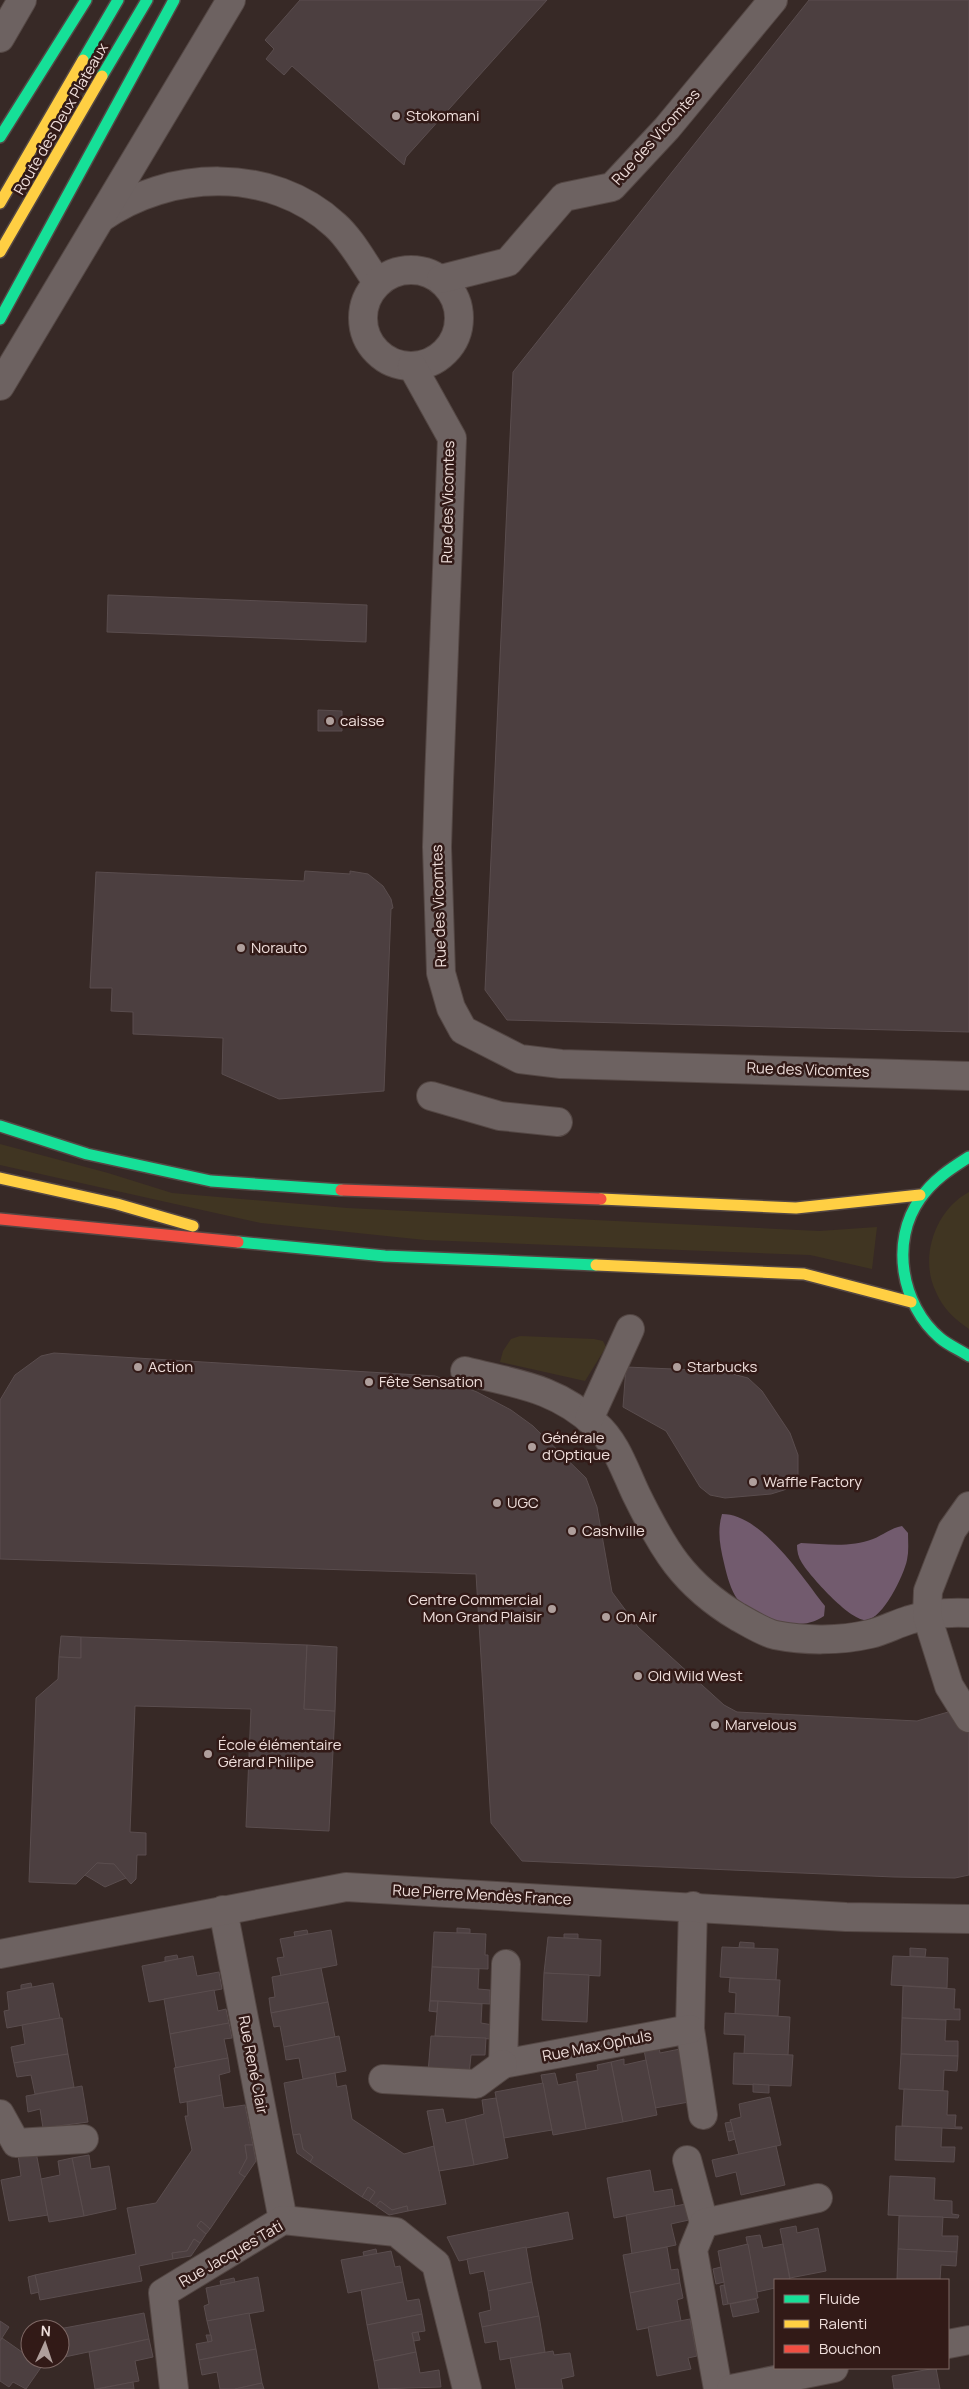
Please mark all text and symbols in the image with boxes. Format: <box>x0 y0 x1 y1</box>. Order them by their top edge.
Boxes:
street label: Route des Deux Plateaux <box>8 39 113 199</box>
street label: Rue des Vicomtes <box>607 84 705 189</box>
place label: Stokomani <box>406 105 479 126</box>
marker: Stokomani <box>390 110 402 122</box>
street label: Rue des Vicomtes <box>436 440 459 564</box>
place label: caisse <box>340 710 385 731</box>
marker: caisse <box>324 715 336 727</box>
street label: Rue des Vicomtes <box>426 844 451 968</box>
place label: Norauto <box>251 937 307 958</box>
marker: Norauto <box>235 942 247 954</box>
street label: Rue des Vicomtes <box>746 1057 870 1082</box>
place label: Action <box>148 1356 193 1377</box>
place label: Starbucks <box>687 1356 757 1377</box>
marker: Action <box>132 1361 144 1373</box>
marker: Starbucks <box>671 1361 683 1373</box>
place label: Fête Sensation <box>379 1371 483 1392</box>
marker: Fête Sensation <box>363 1376 375 1388</box>
place label: Générale d'Optique <box>542 1427 610 1465</box>
marker: Générale d'Optique <box>526 1441 538 1453</box>
place label: Waffle Factory <box>763 1471 862 1492</box>
marker: Waffle Factory <box>747 1476 759 1488</box>
place label: UGC <box>507 1492 539 1513</box>
marker: UGC <box>491 1497 503 1509</box>
place label: Cashville <box>582 1520 645 1541</box>
marker: Cashville <box>566 1525 578 1537</box>
place label: Centre Commercial Mon Grand Plaisir <box>408 1589 543 1627</box>
marker: Centre Commercial Mon Grand Plaisir <box>546 1603 558 1615</box>
place label: On Air <box>616 1606 658 1627</box>
marker: On Air <box>600 1611 612 1623</box>
place label: Old Wild West <box>648 1665 743 1686</box>
marker: Old Wild West <box>632 1670 644 1682</box>
place label: Marvelous <box>725 1714 797 1735</box>
marker: Marvelous <box>709 1719 721 1731</box>
place label: École élémentaire Gérard Philipe <box>218 1734 342 1772</box>
marker: École élémentaire Gérard Philipe <box>202 1748 214 1760</box>
street label: Rue Pierre Mendès France <box>392 1879 572 1910</box>
street label: Rue René Clair <box>234 2014 273 2117</box>
street label: Rue Max Ophuls <box>540 2025 653 2066</box>
street label: Rue Jacques Tati <box>175 2215 287 2292</box>
legend <box>774 2279 949 2369</box>
text: Fluide <box>819 2288 860 2309</box>
text: Ralenti <box>819 2313 867 2334</box>
north arrow <box>20 2319 70 2369</box>
text: N <box>40 2321 51 2340</box>
text: Bouchon <box>819 2338 881 2359</box>

